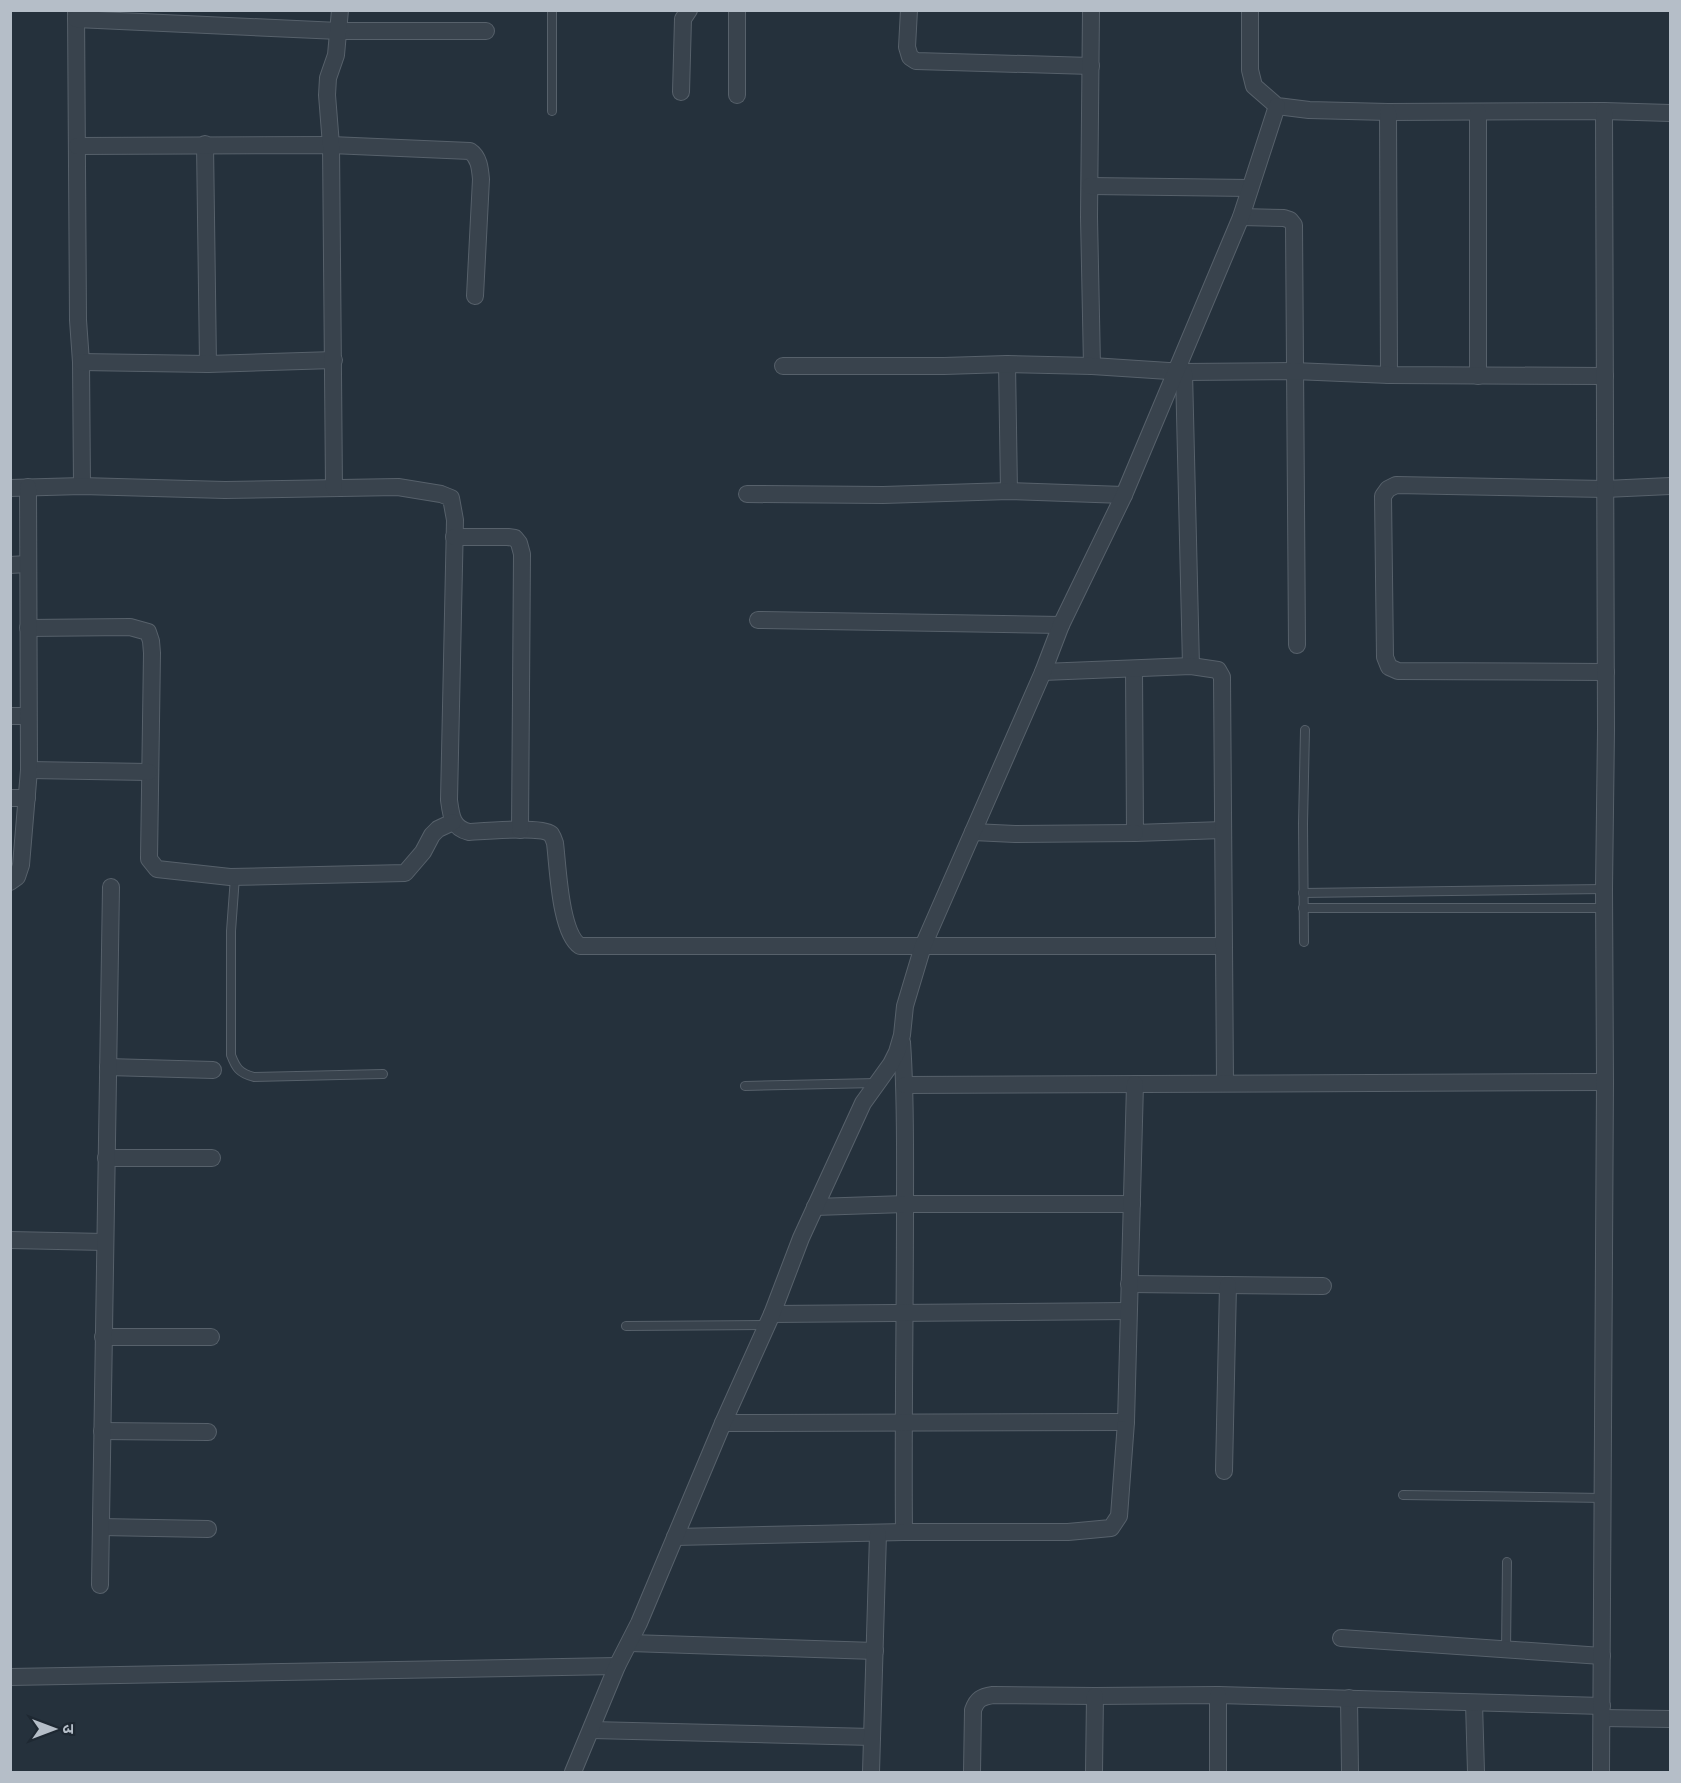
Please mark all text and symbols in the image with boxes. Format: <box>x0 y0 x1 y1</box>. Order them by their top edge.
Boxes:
north arrow <box>24 1699 84 1759</box>
text: उ <box>59 1724 78 1734</box>

